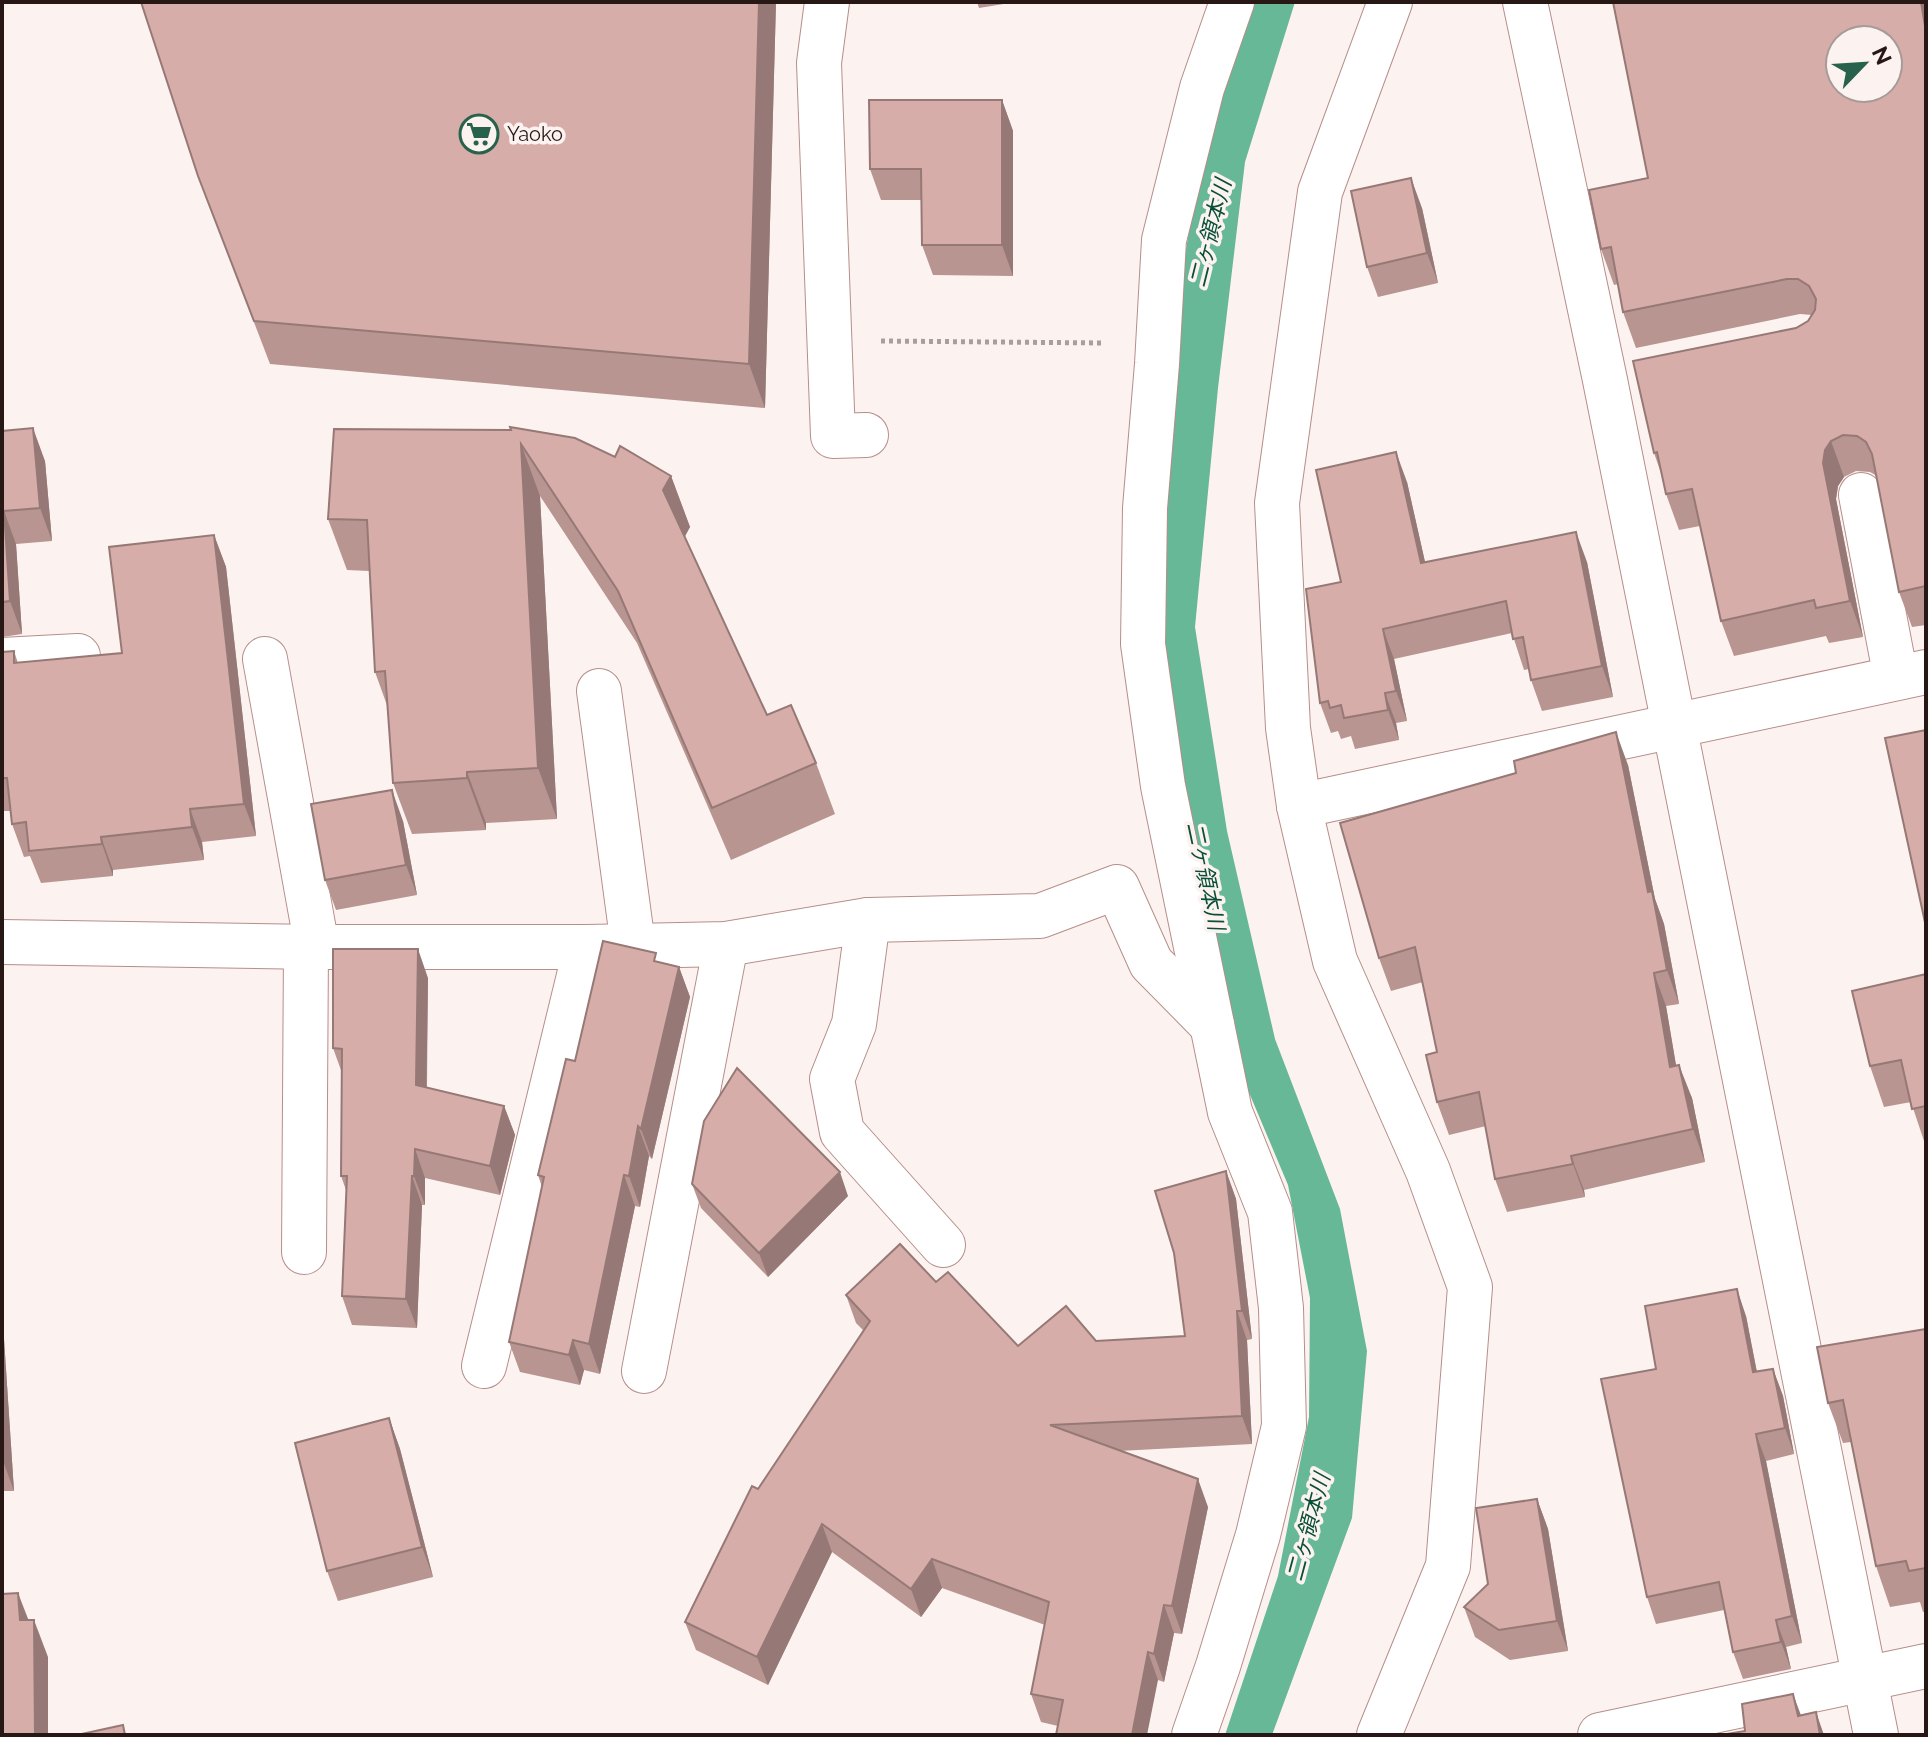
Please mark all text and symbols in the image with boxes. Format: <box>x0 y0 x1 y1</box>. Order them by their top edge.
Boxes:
north arrow <box>1824 24 1904 104</box>
text: N <box>1867 42 1897 69</box>
supermarket icon: Yaoko <box>458 113 500 155</box>
place label: Yaoko <box>507 122 563 146</box>
water label: 二ヶ領本川 <box>1184 175 1236 290</box>
water label: 二ヶ領本川 <box>1182 819 1231 934</box>
water label: 二ヶ領本川 <box>1281 1469 1335 1583</box>

